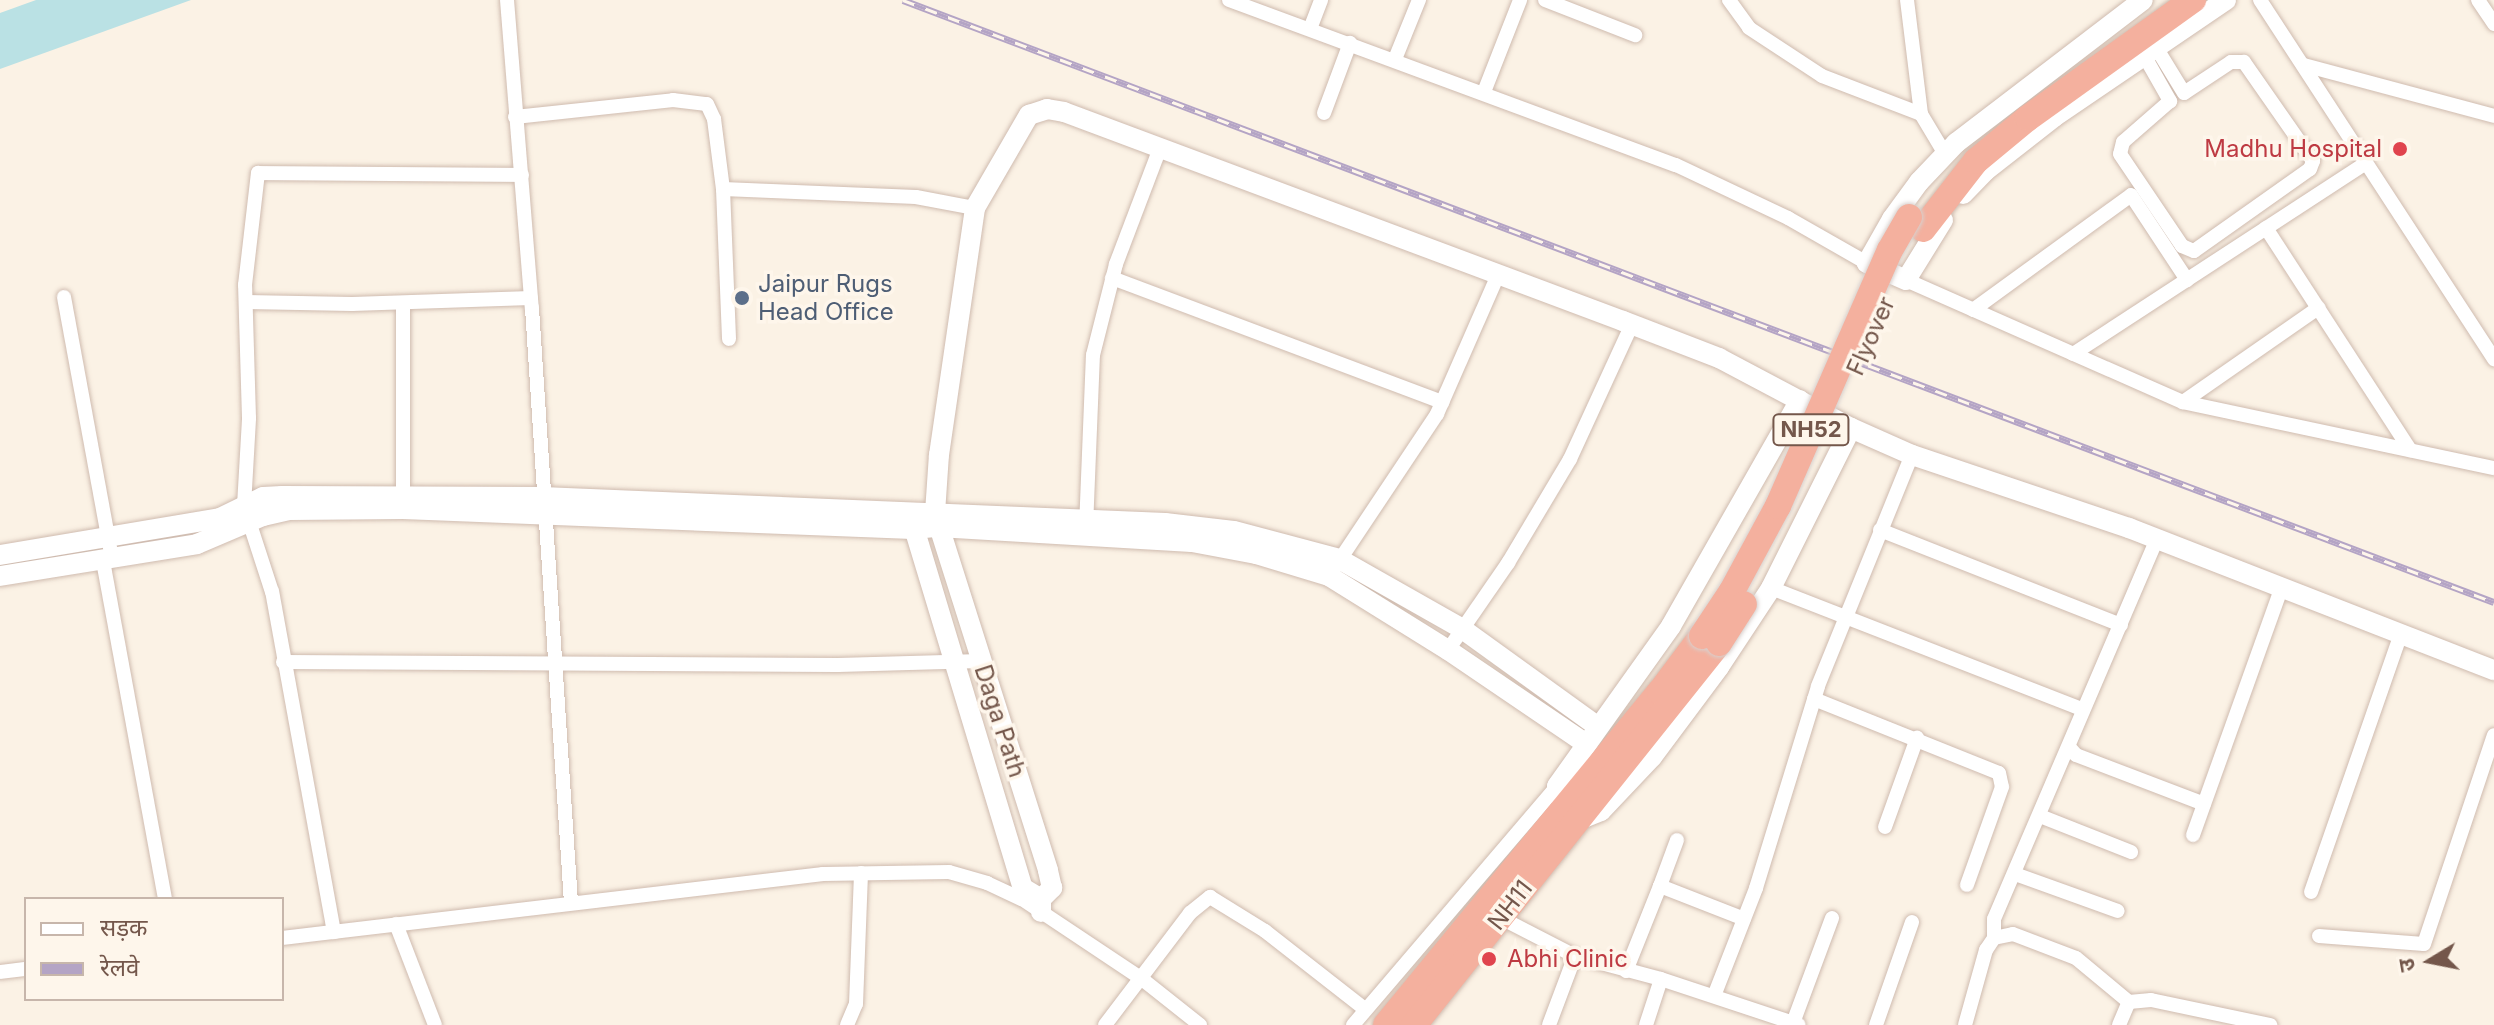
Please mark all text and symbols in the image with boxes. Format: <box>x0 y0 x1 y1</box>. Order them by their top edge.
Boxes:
place label: Madhu Hospital <box>2204 135 2382 163</box>
marker: Madhu Hospital <box>2389 138 2411 160</box>
place label: Jaipur Rugs Head Office <box>758 270 894 326</box>
marker: Jaipur Rugs Head Office <box>733 289 751 307</box>
street label: Flyover <box>1841 292 1901 380</box>
road number: NH52 <box>1771 412 1851 448</box>
street label: Daga Path <box>968 661 1032 781</box>
street label: NH11 <box>1482 874 1538 936</box>
legend <box>24 897 284 1001</box>
text: सड़क <box>100 913 148 942</box>
north arrow <box>2390 921 2470 1001</box>
place label: Abhi Clinic <box>1507 945 1628 973</box>
marker: Abhi Clinic <box>1478 948 1500 970</box>
text: रेलवे <box>100 953 139 982</box>
text: उ <box>2392 957 2420 974</box>

